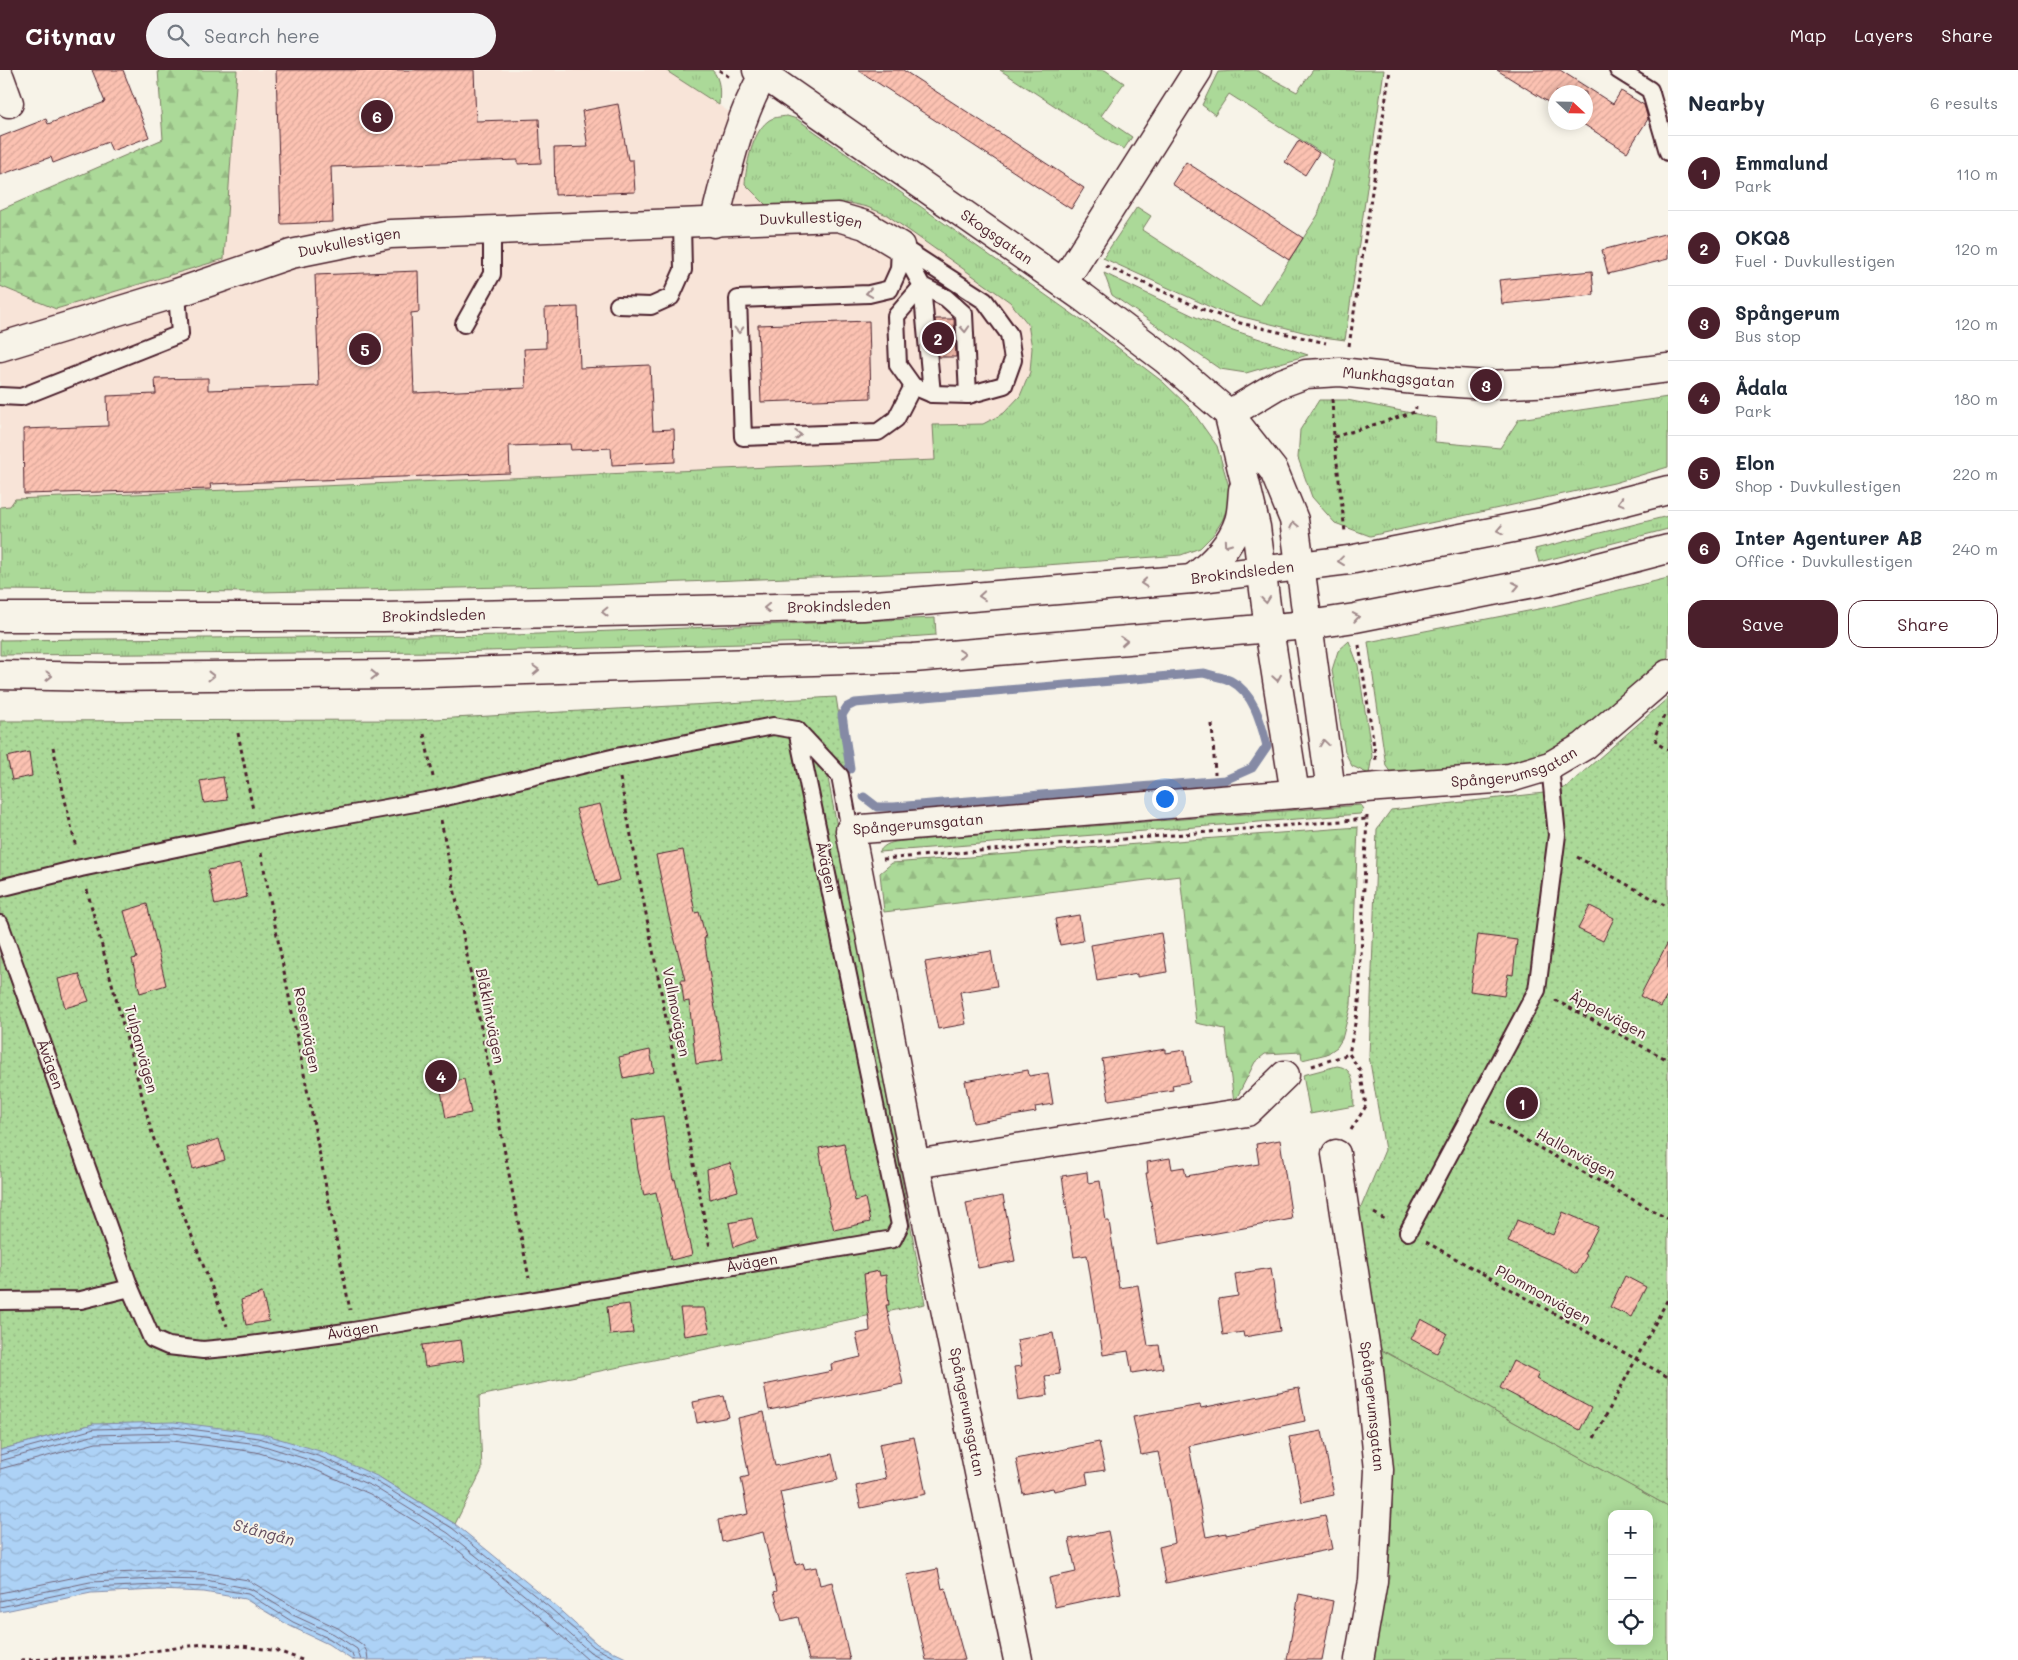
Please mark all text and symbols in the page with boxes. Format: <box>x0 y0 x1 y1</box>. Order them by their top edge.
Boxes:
search box <box>146 13 496 58</box>
text: Citynav <box>25 20 116 51</box>
icon: search <box>164 21 192 49</box>
text: Search here <box>204 23 320 48</box>
text: Map <box>1790 23 1826 47</box>
text: Layers <box>1854 23 1913 47</box>
text: Share <box>1941 23 1993 47</box>
north arrow <box>1548 85 1593 130</box>
text: Nearby <box>1688 89 1765 116</box>
text: 6 results <box>1930 92 1998 113</box>
pin: 6 <box>361 97 393 135</box>
text: Emmalund <box>1735 150 1828 175</box>
text: 1 <box>1700 163 1708 184</box>
text: 110 m <box>1956 163 1998 184</box>
text: Park <box>1735 175 1771 196</box>
street label: Skogsgatan <box>957 204 1037 268</box>
street label: Duvkullestigen <box>759 206 865 233</box>
street label: Duvkullestigen <box>296 223 401 261</box>
text: OKQ8 <box>1735 225 1790 250</box>
text: 2 <box>1700 238 1708 259</box>
text: 120 m <box>1954 238 1998 259</box>
text: Fuel · Duvkullestigen <box>1735 250 1895 271</box>
one-way arrow <box>864 287 872 298</box>
text: Spångerum <box>1735 300 1840 325</box>
text: 3 <box>1699 313 1709 334</box>
text: 120 m <box>1954 313 1998 334</box>
pin: 2 <box>922 319 954 357</box>
one-way arrow <box>959 325 970 333</box>
text: Bus stop <box>1735 325 1801 346</box>
one-way arrow <box>734 326 744 334</box>
pin: 5 <box>349 330 381 368</box>
street label: Munkhagsgatan <box>1342 361 1455 392</box>
pin: 3 <box>1470 366 1502 404</box>
text: Ådala <box>1735 375 1788 400</box>
text: 4 <box>1699 388 1709 409</box>
text: 180 m <box>1953 388 1998 409</box>
text: Park <box>1735 400 1771 421</box>
one-way arrow <box>795 430 803 440</box>
text: Elon <box>1735 450 1775 475</box>
text: 5 <box>1699 463 1709 484</box>
text: 220 m <box>1952 463 1998 484</box>
text: Shop · Duvkullestigen <box>1735 475 1901 496</box>
one-way arrow <box>1616 496 1625 507</box>
one-way arrow <box>1289 520 1300 529</box>
one-way arrow <box>1496 525 1505 535</box>
text: Inter Agenturer AB <box>1735 525 1922 550</box>
one-way arrow <box>1224 538 1233 548</box>
text: 6 <box>1699 538 1709 559</box>
text: 240 m <box>1952 538 1998 559</box>
text: Office · Duvkullestigen <box>1735 550 1913 571</box>
one-way arrow <box>1336 555 1344 566</box>
street label: Brokindsleden <box>1190 556 1295 588</box>
one-way arrow <box>1139 577 1147 588</box>
one-way arrow <box>1511 582 1520 592</box>
one-way arrow <box>978 591 986 602</box>
street label: Brokindsleden <box>787 593 891 617</box>
one-way arrow <box>1260 596 1271 604</box>
button: Save <box>1688 600 1838 648</box>
button: Share <box>1848 600 1998 648</box>
one-way arrow <box>763 603 770 613</box>
street label: Brokindsleden <box>382 604 486 626</box>
one-way arrow <box>601 607 608 617</box>
one-way arrow <box>1352 613 1361 623</box>
one-way arrow <box>1120 636 1128 647</box>
one-way arrow <box>958 649 966 660</box>
one-way arrow <box>532 665 540 675</box>
one-way arrow <box>370 670 378 680</box>
one-way arrow <box>45 671 53 681</box>
one-way arrow <box>208 671 215 681</box>
one-way arrow <box>1271 674 1282 682</box>
one-way arrow <box>1319 739 1330 747</box>
street label: Spångerumsgatan <box>1450 741 1580 791</box>
your location <box>1152 786 1178 812</box>
street label: Spångerumsgatan <box>852 808 984 839</box>
street label: Åvägen <box>812 839 842 894</box>
street label: Blåklintvägen <box>472 966 510 1065</box>
street label: Vallmovägen <box>659 966 695 1058</box>
street label: Äppelvägen <box>1566 985 1651 1043</box>
street label: Rosenvägen <box>290 986 326 1074</box>
street label: Tulpanvägen <box>121 1003 163 1095</box>
street label: Åvägen <box>33 1036 69 1092</box>
pin: 4 <box>425 1057 457 1095</box>
pin: 1 <box>1506 1084 1538 1122</box>
street label: Hallonvägen <box>1533 1123 1620 1183</box>
street label: Åvägen <box>724 1248 779 1276</box>
street label: Plommonvägen <box>1492 1260 1595 1329</box>
street label: Åvägen <box>325 1316 380 1343</box>
street label: Spångerumsgatan <box>1356 1340 1390 1472</box>
street label: Spångerumsgatan <box>946 1346 990 1478</box>
map controls <box>1608 1510 1653 1645</box>
button: + <box>1608 1510 1653 1555</box>
water label: Stångån <box>231 1513 297 1550</box>
button: − <box>1608 1555 1653 1600</box>
button: locate <box>1608 1600 1653 1645</box>

